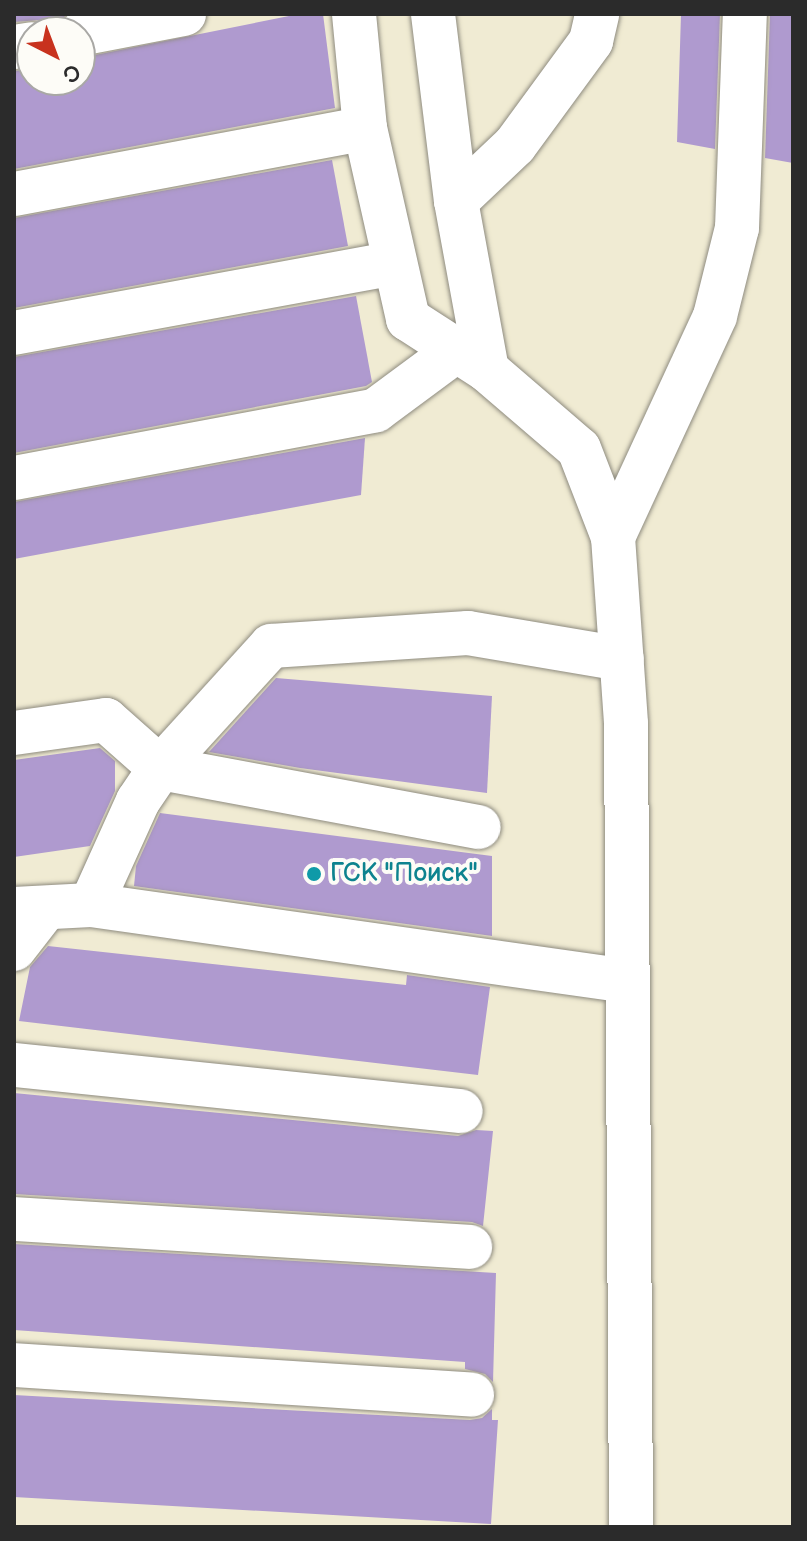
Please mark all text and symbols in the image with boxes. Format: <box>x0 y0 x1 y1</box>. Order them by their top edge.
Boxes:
north arrow <box>16 16 96 96</box>
text: С <box>56 58 86 88</box>
place label: ГСК "Поиск" <box>330 858 478 890</box>
marker: ГСК "Поиск" <box>305 865 323 883</box>

